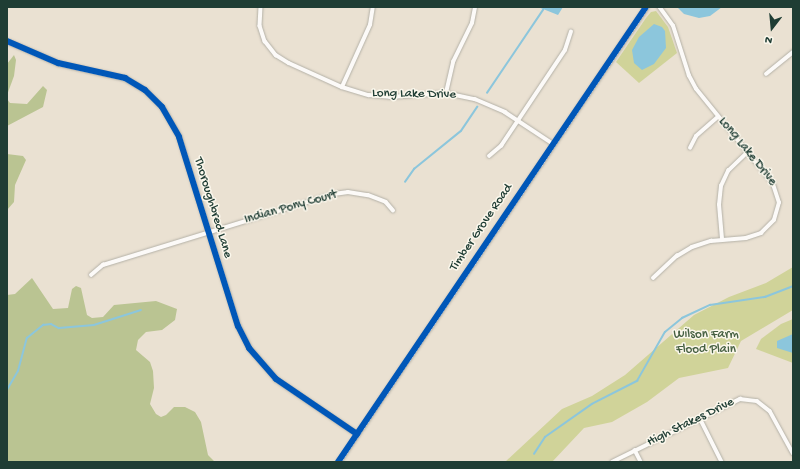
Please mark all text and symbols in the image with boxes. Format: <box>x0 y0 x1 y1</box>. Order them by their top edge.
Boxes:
north arrow <box>752 8 792 48</box>
text: N <box>764 33 774 46</box>
street label: Long Lake Drive <box>372 86 456 104</box>
street label: Long Lake Drive <box>714 114 780 190</box>
street label: Thoroughbred Lane <box>189 156 235 260</box>
street label: Timber Grove Road <box>447 181 517 275</box>
street label: Indian Pony Court <box>243 187 339 229</box>
park label: Wilson Farm Flood Plain <box>673 328 739 359</box>
street label: High Stakes Drive <box>645 395 737 451</box>

